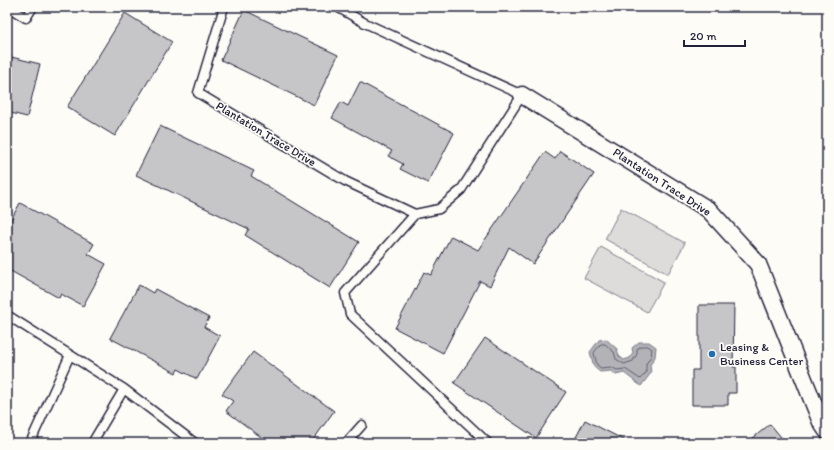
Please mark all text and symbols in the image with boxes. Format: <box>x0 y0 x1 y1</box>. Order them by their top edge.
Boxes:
scale bar <box>684 22 745 48</box>
text: 20 m <box>690 29 717 43</box>
street label: Plantation Trace Drive <box>214 99 319 170</box>
street label: Plantation Trace Drive <box>610 145 714 219</box>
place label: Leasing & Business Center <box>720 340 803 368</box>
marker: Leasing & Business Center <box>707 349 717 359</box>

